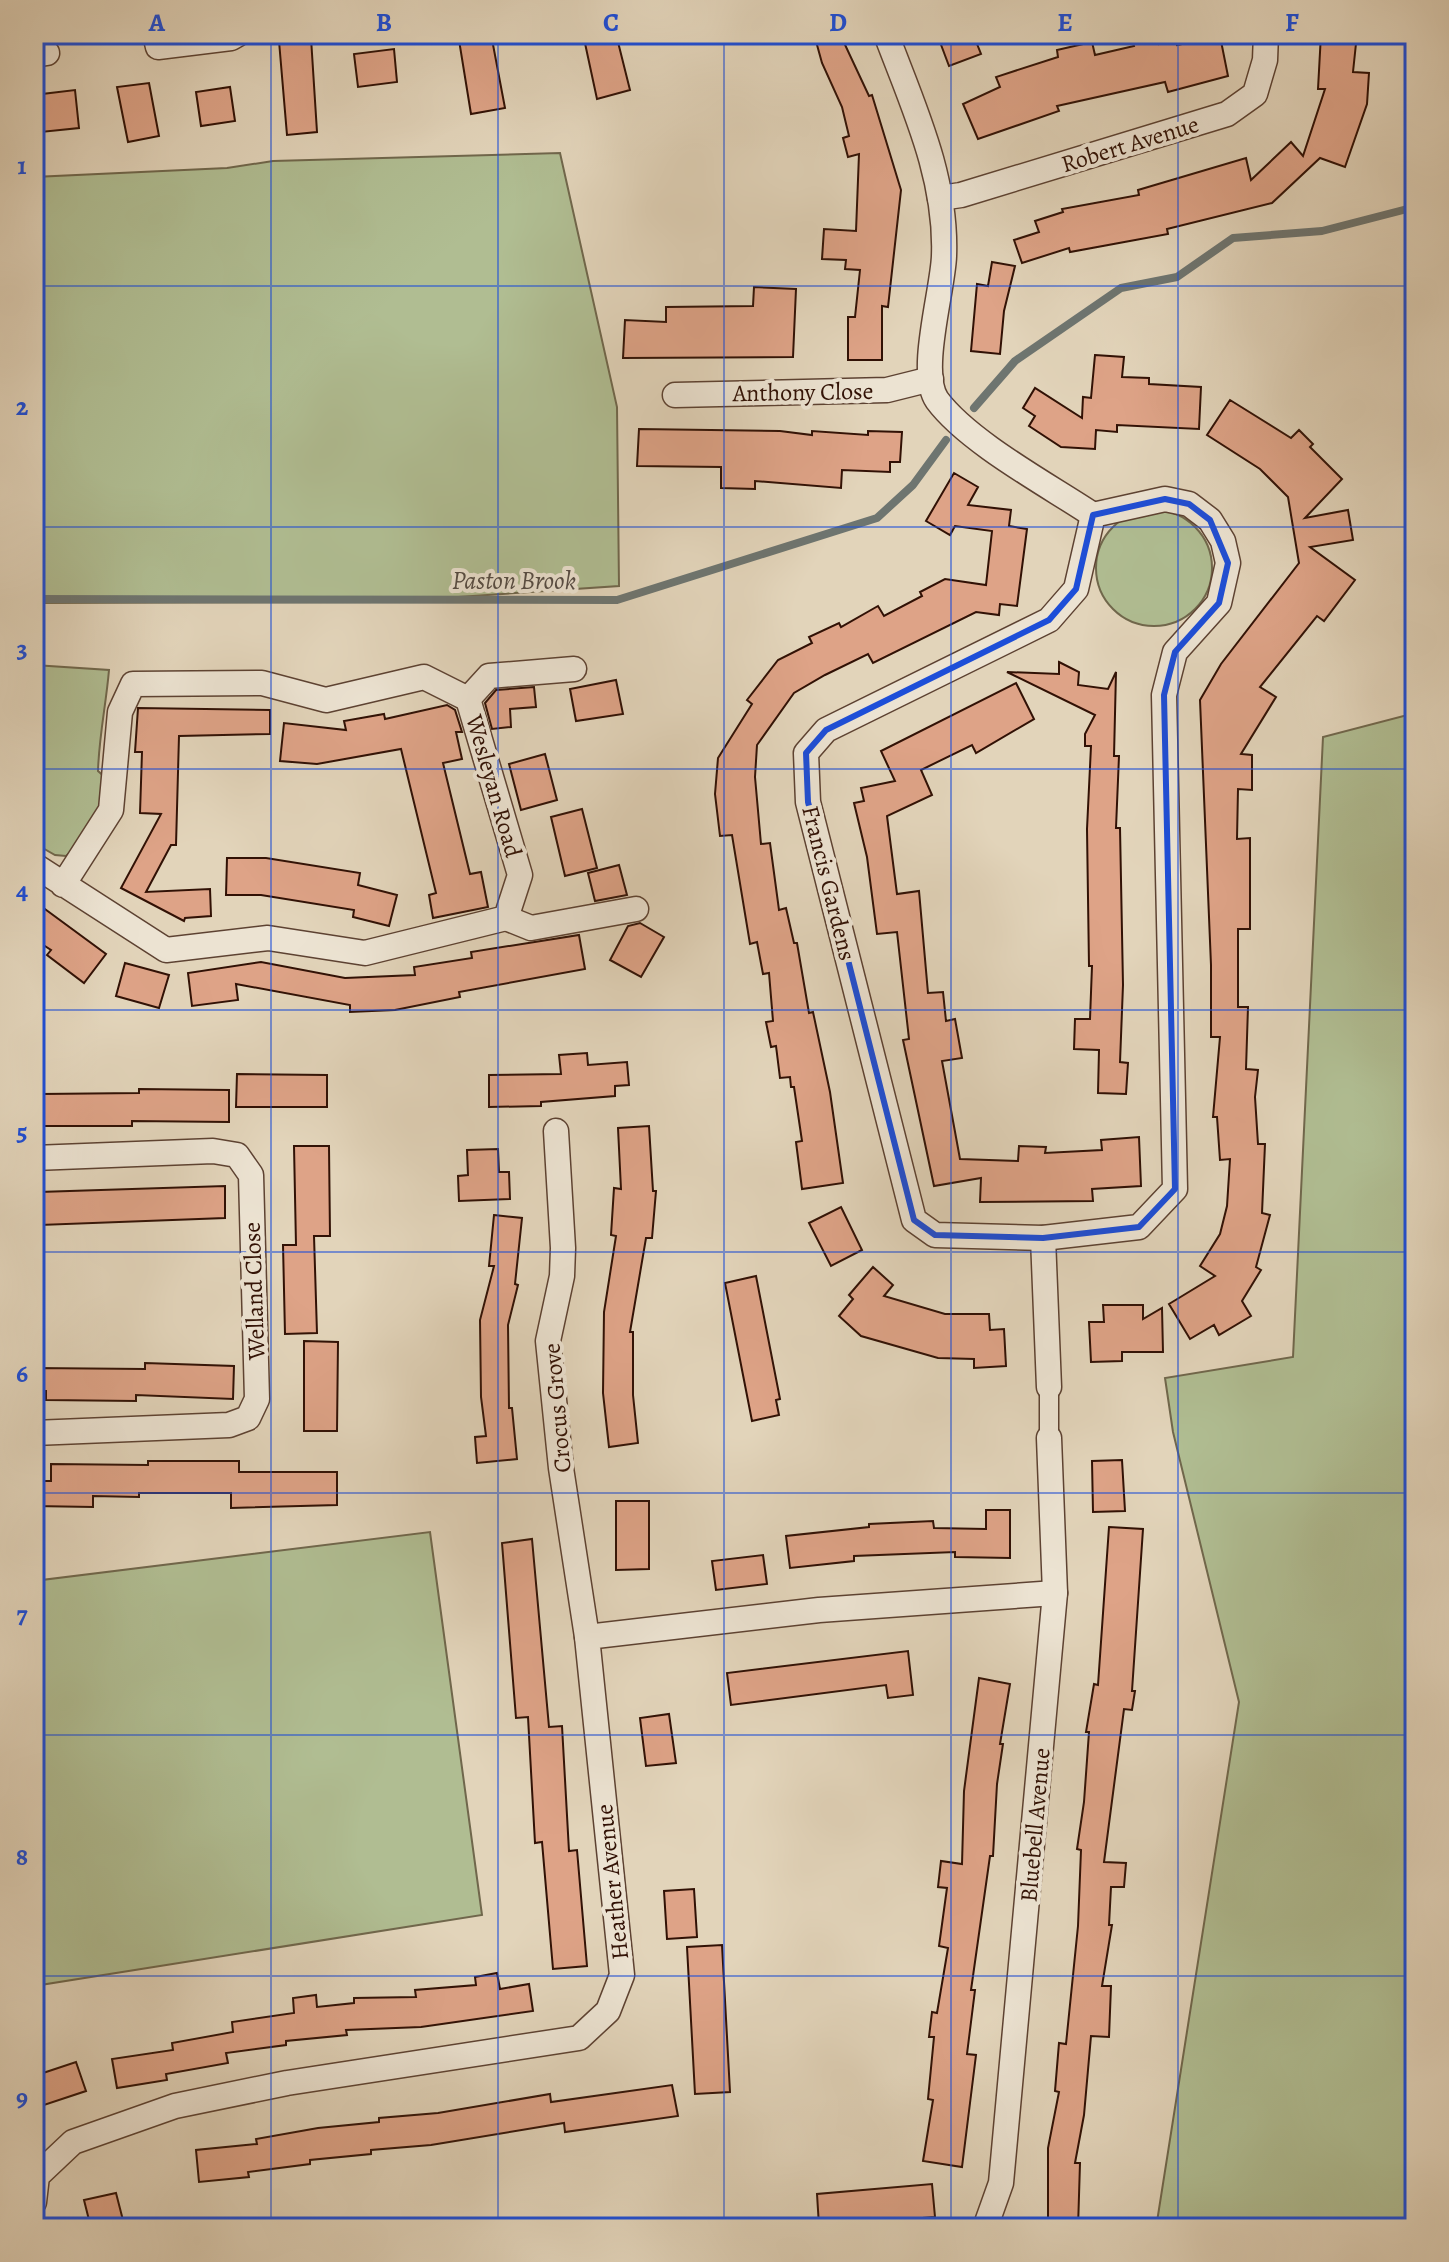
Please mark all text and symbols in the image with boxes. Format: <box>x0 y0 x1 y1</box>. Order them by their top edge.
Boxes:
text: A <box>148 5 166 40</box>
text: B <box>376 5 392 40</box>
text: C <box>603 5 619 40</box>
text: D <box>829 5 847 40</box>
text: E <box>1057 5 1073 40</box>
text: F <box>1285 5 1299 40</box>
street label: Robert Avenue <box>1057 108 1203 180</box>
text: 1 <box>17 148 27 183</box>
street label: Anthony Close <box>731 375 874 409</box>
text: 2 <box>16 389 29 424</box>
water label: Paston Brook <box>452 563 576 598</box>
text: 3 <box>16 631 28 666</box>
street label: Wesleyan Road <box>458 710 530 861</box>
street label: Francis Gardens <box>794 802 864 964</box>
text: 4 <box>16 873 28 908</box>
text: 5 <box>16 1114 28 1149</box>
street label: Welland Close <box>236 1221 272 1362</box>
street label: Crocus Grove <box>535 1342 579 1474</box>
text: 6 <box>16 1356 28 1391</box>
text: 7 <box>16 1597 28 1632</box>
street label: Bluebell Avenue <box>1012 1746 1058 1904</box>
street label: Heather Avenue <box>588 1803 636 1961</box>
text: 8 <box>16 1839 28 1874</box>
text: 9 <box>16 2080 28 2115</box>

